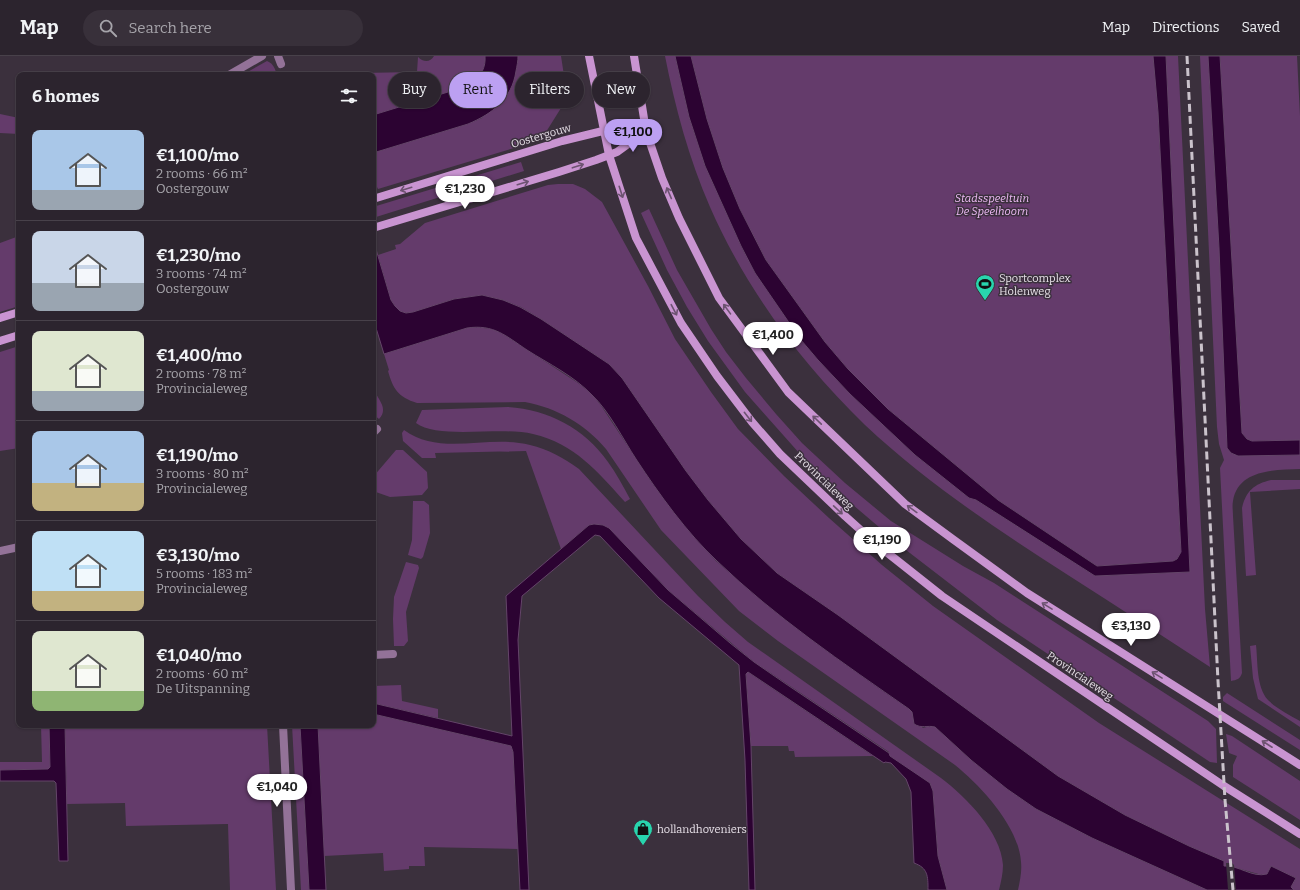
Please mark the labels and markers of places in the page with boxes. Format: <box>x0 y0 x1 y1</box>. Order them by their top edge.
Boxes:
pin: €1,100 <box>600 119 666 153</box>
pin: €1,230 <box>432 176 498 210</box>
place label: Sportcomplex Holenweg <box>999 272 1071 298</box>
sports icon: Sportcomplex Holenweg <box>974 273 996 301</box>
pin: €1,400 <box>740 322 806 356</box>
pin: €1,190 <box>849 527 915 561</box>
pin: €3,130 <box>1098 613 1164 647</box>
pin: €1,040 <box>244 774 310 808</box>
shop icon: hollandhoveniers <box>632 818 654 846</box>
place label: hollandhoveniers <box>657 823 747 836</box>

